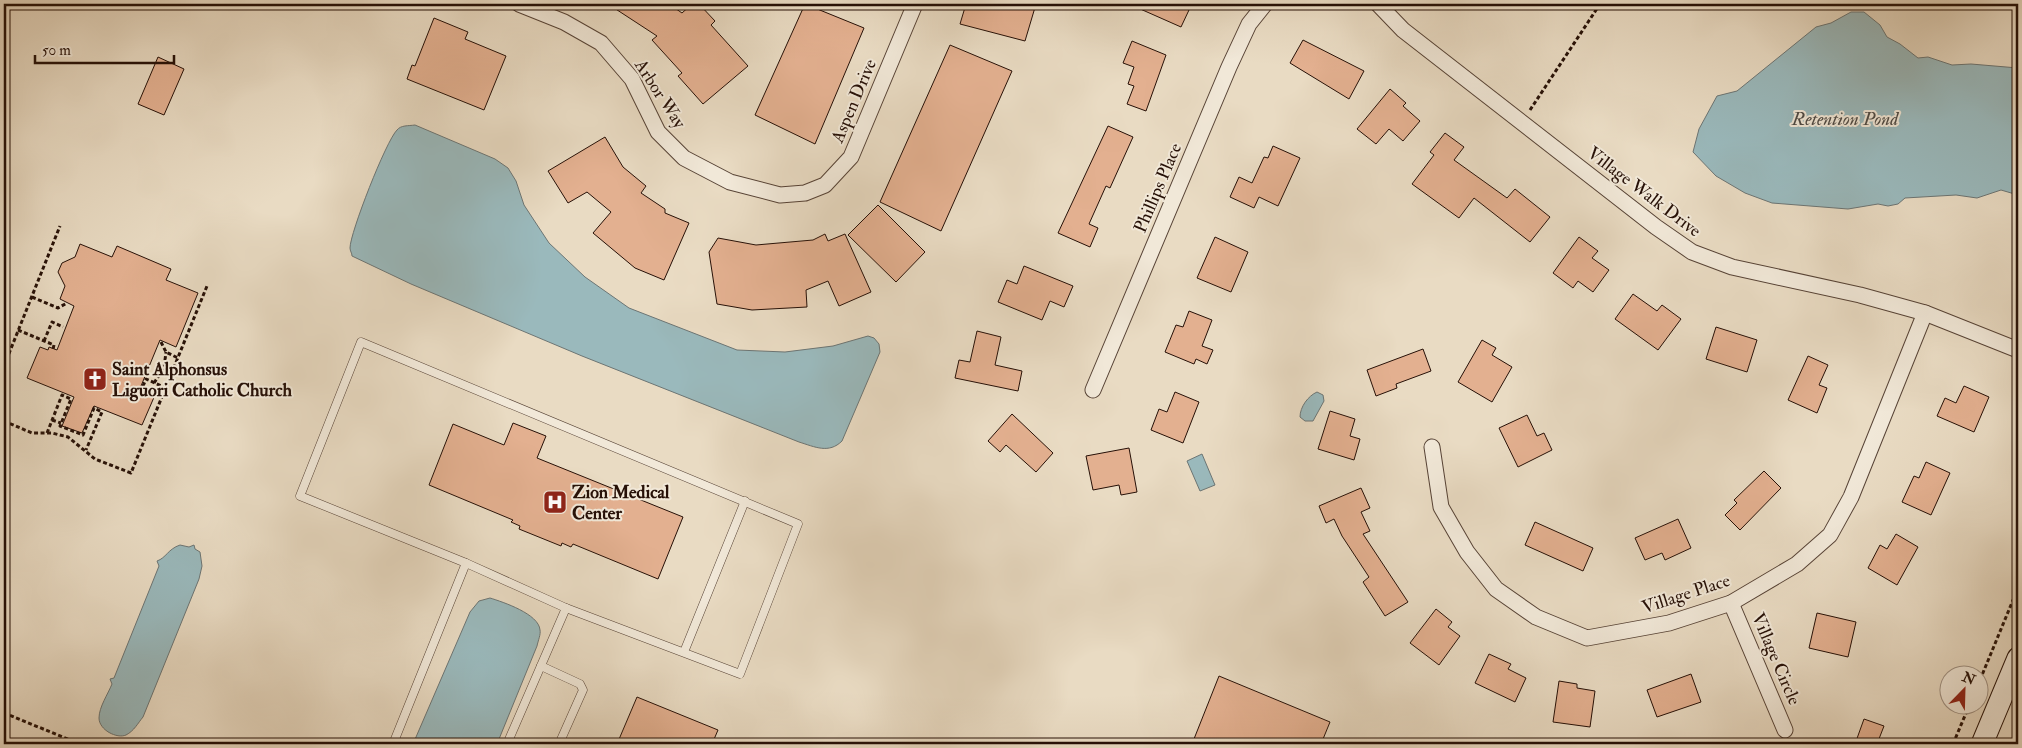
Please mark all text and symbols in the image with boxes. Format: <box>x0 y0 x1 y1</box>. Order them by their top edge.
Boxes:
scale bar <box>35 32 174 64</box>
text: 50 m <box>42 41 71 60</box>
street label: Arbor Way <box>629 54 691 134</box>
street label: Aspen Drive <box>826 55 882 147</box>
water label: Retention Pond <box>1791 107 1899 131</box>
street label: Phillips Place <box>1129 139 1187 236</box>
street label: Village Walk Drive <box>1583 142 1706 243</box>
place label: Saint Alphonsus Liguori Catholic Church <box>112 358 292 402</box>
church icon: Saint Alphonsus Liguori Catholic Church <box>82 366 108 392</box>
place label: Zion Medical Center <box>572 481 670 525</box>
hospital icon: Zion Medical Center <box>542 489 568 515</box>
street label: Village Place <box>1639 569 1734 619</box>
street label: Village Circle <box>1746 609 1806 709</box>
north arrow <box>1940 666 1990 716</box>
text: N <box>1959 668 1978 689</box>

